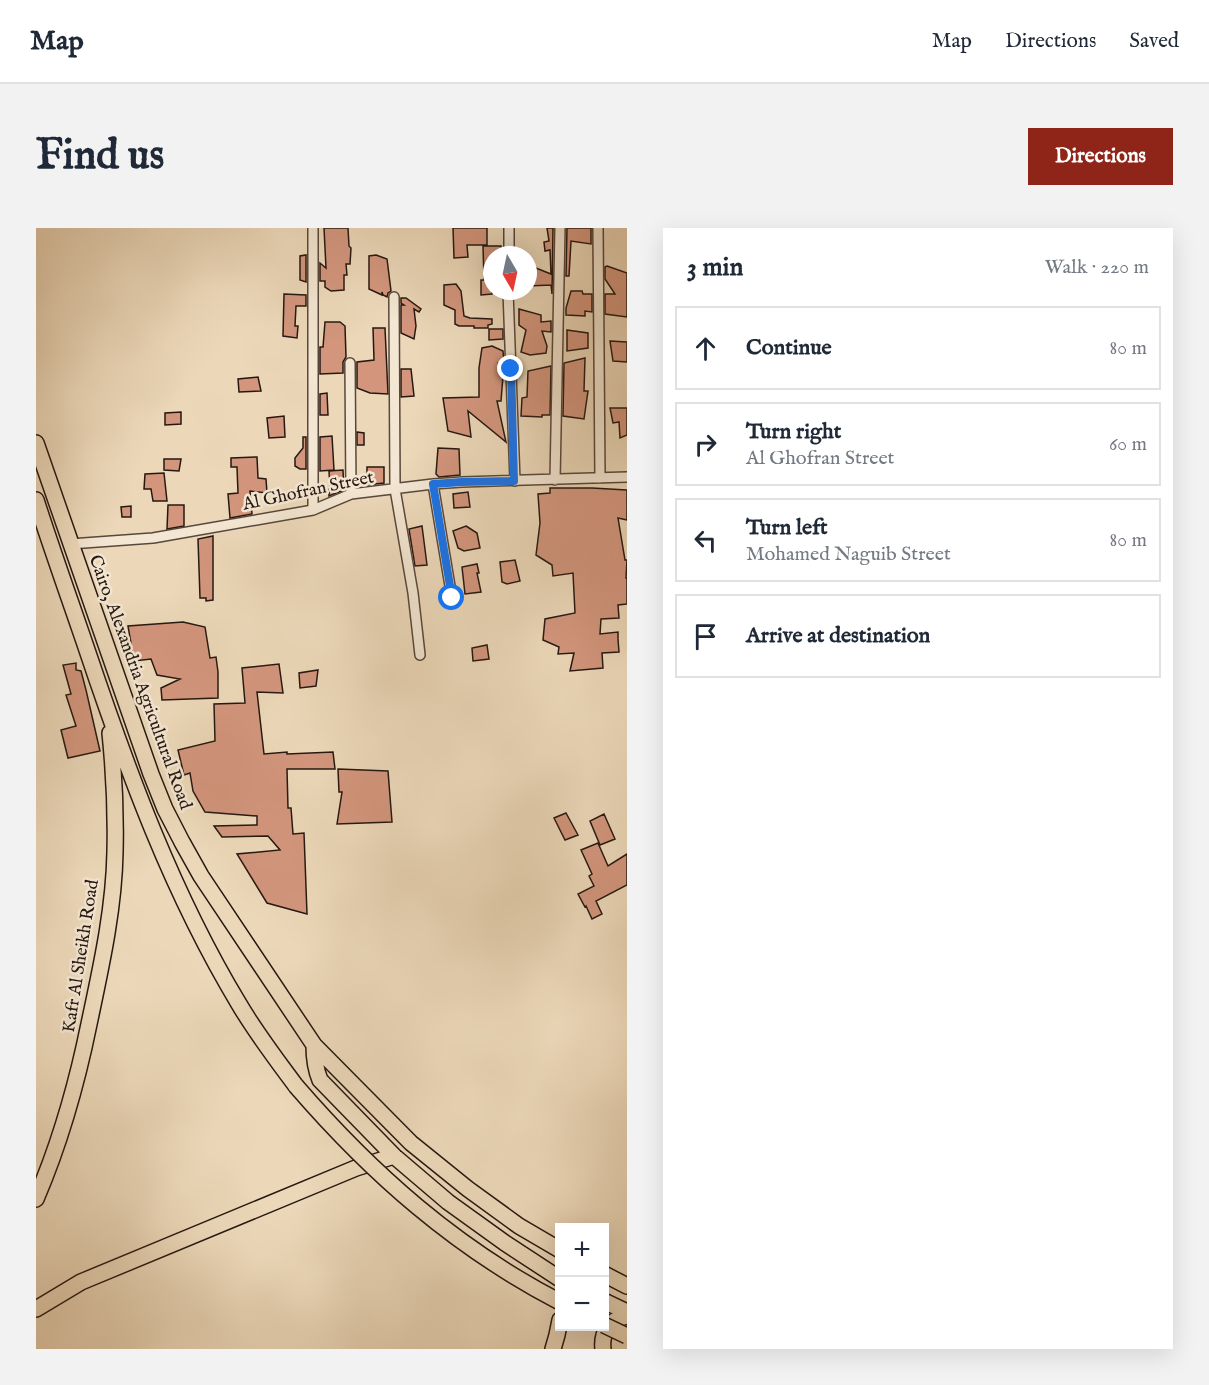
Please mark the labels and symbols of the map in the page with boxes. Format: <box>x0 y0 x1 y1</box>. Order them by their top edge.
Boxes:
north arrow <box>483 246 537 300</box>
route end <box>497 355 523 381</box>
street label: Al Ghofran Street <box>240 466 376 517</box>
street label: Cairo, Alexandria Agricultural Road <box>83 552 197 813</box>
route start <box>438 584 464 610</box>
street label: Kafr Al Sheikh Road <box>58 878 105 1034</box>

